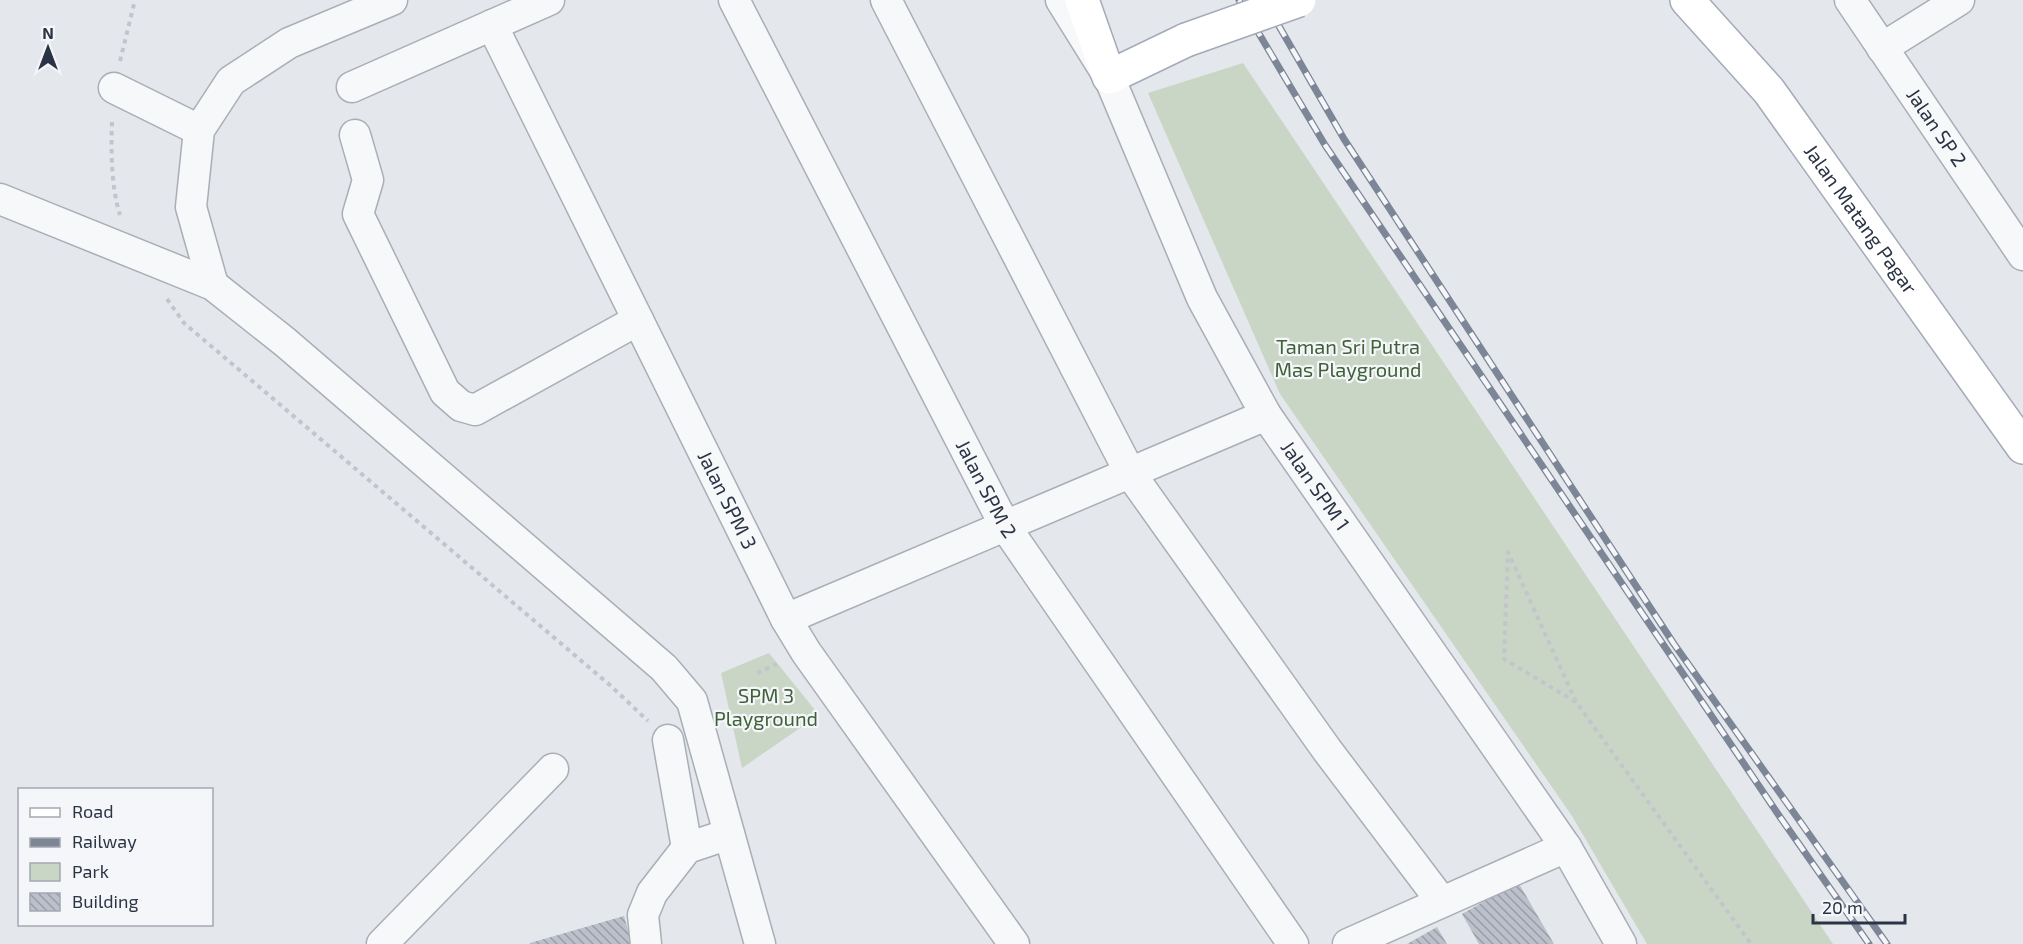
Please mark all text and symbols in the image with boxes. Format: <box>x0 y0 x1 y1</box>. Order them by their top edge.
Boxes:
north arrow <box>18 18 78 78</box>
text: N <box>42 23 54 42</box>
street label: Jalan SP 2 <box>1902 83 1972 171</box>
street label: Jalan Matang Pagar <box>1800 139 1923 298</box>
park label: Taman Sri Putra Mas Playground <box>1274 334 1422 381</box>
street label: Jalan SPM 2 <box>952 435 1022 542</box>
street label: Jalan SPM 1 <box>1276 436 1355 535</box>
street label: Jalan SPM 3 <box>694 446 762 553</box>
park label: SPM 3 Playground <box>714 683 818 730</box>
legend <box>18 788 213 926</box>
text: Road <box>72 800 113 822</box>
text: Railway <box>72 830 137 852</box>
text: Park <box>72 860 109 882</box>
scale bar <box>1813 887 1904 925</box>
text: Building <box>72 890 139 912</box>
text: 20 m <box>1822 896 1863 918</box>

